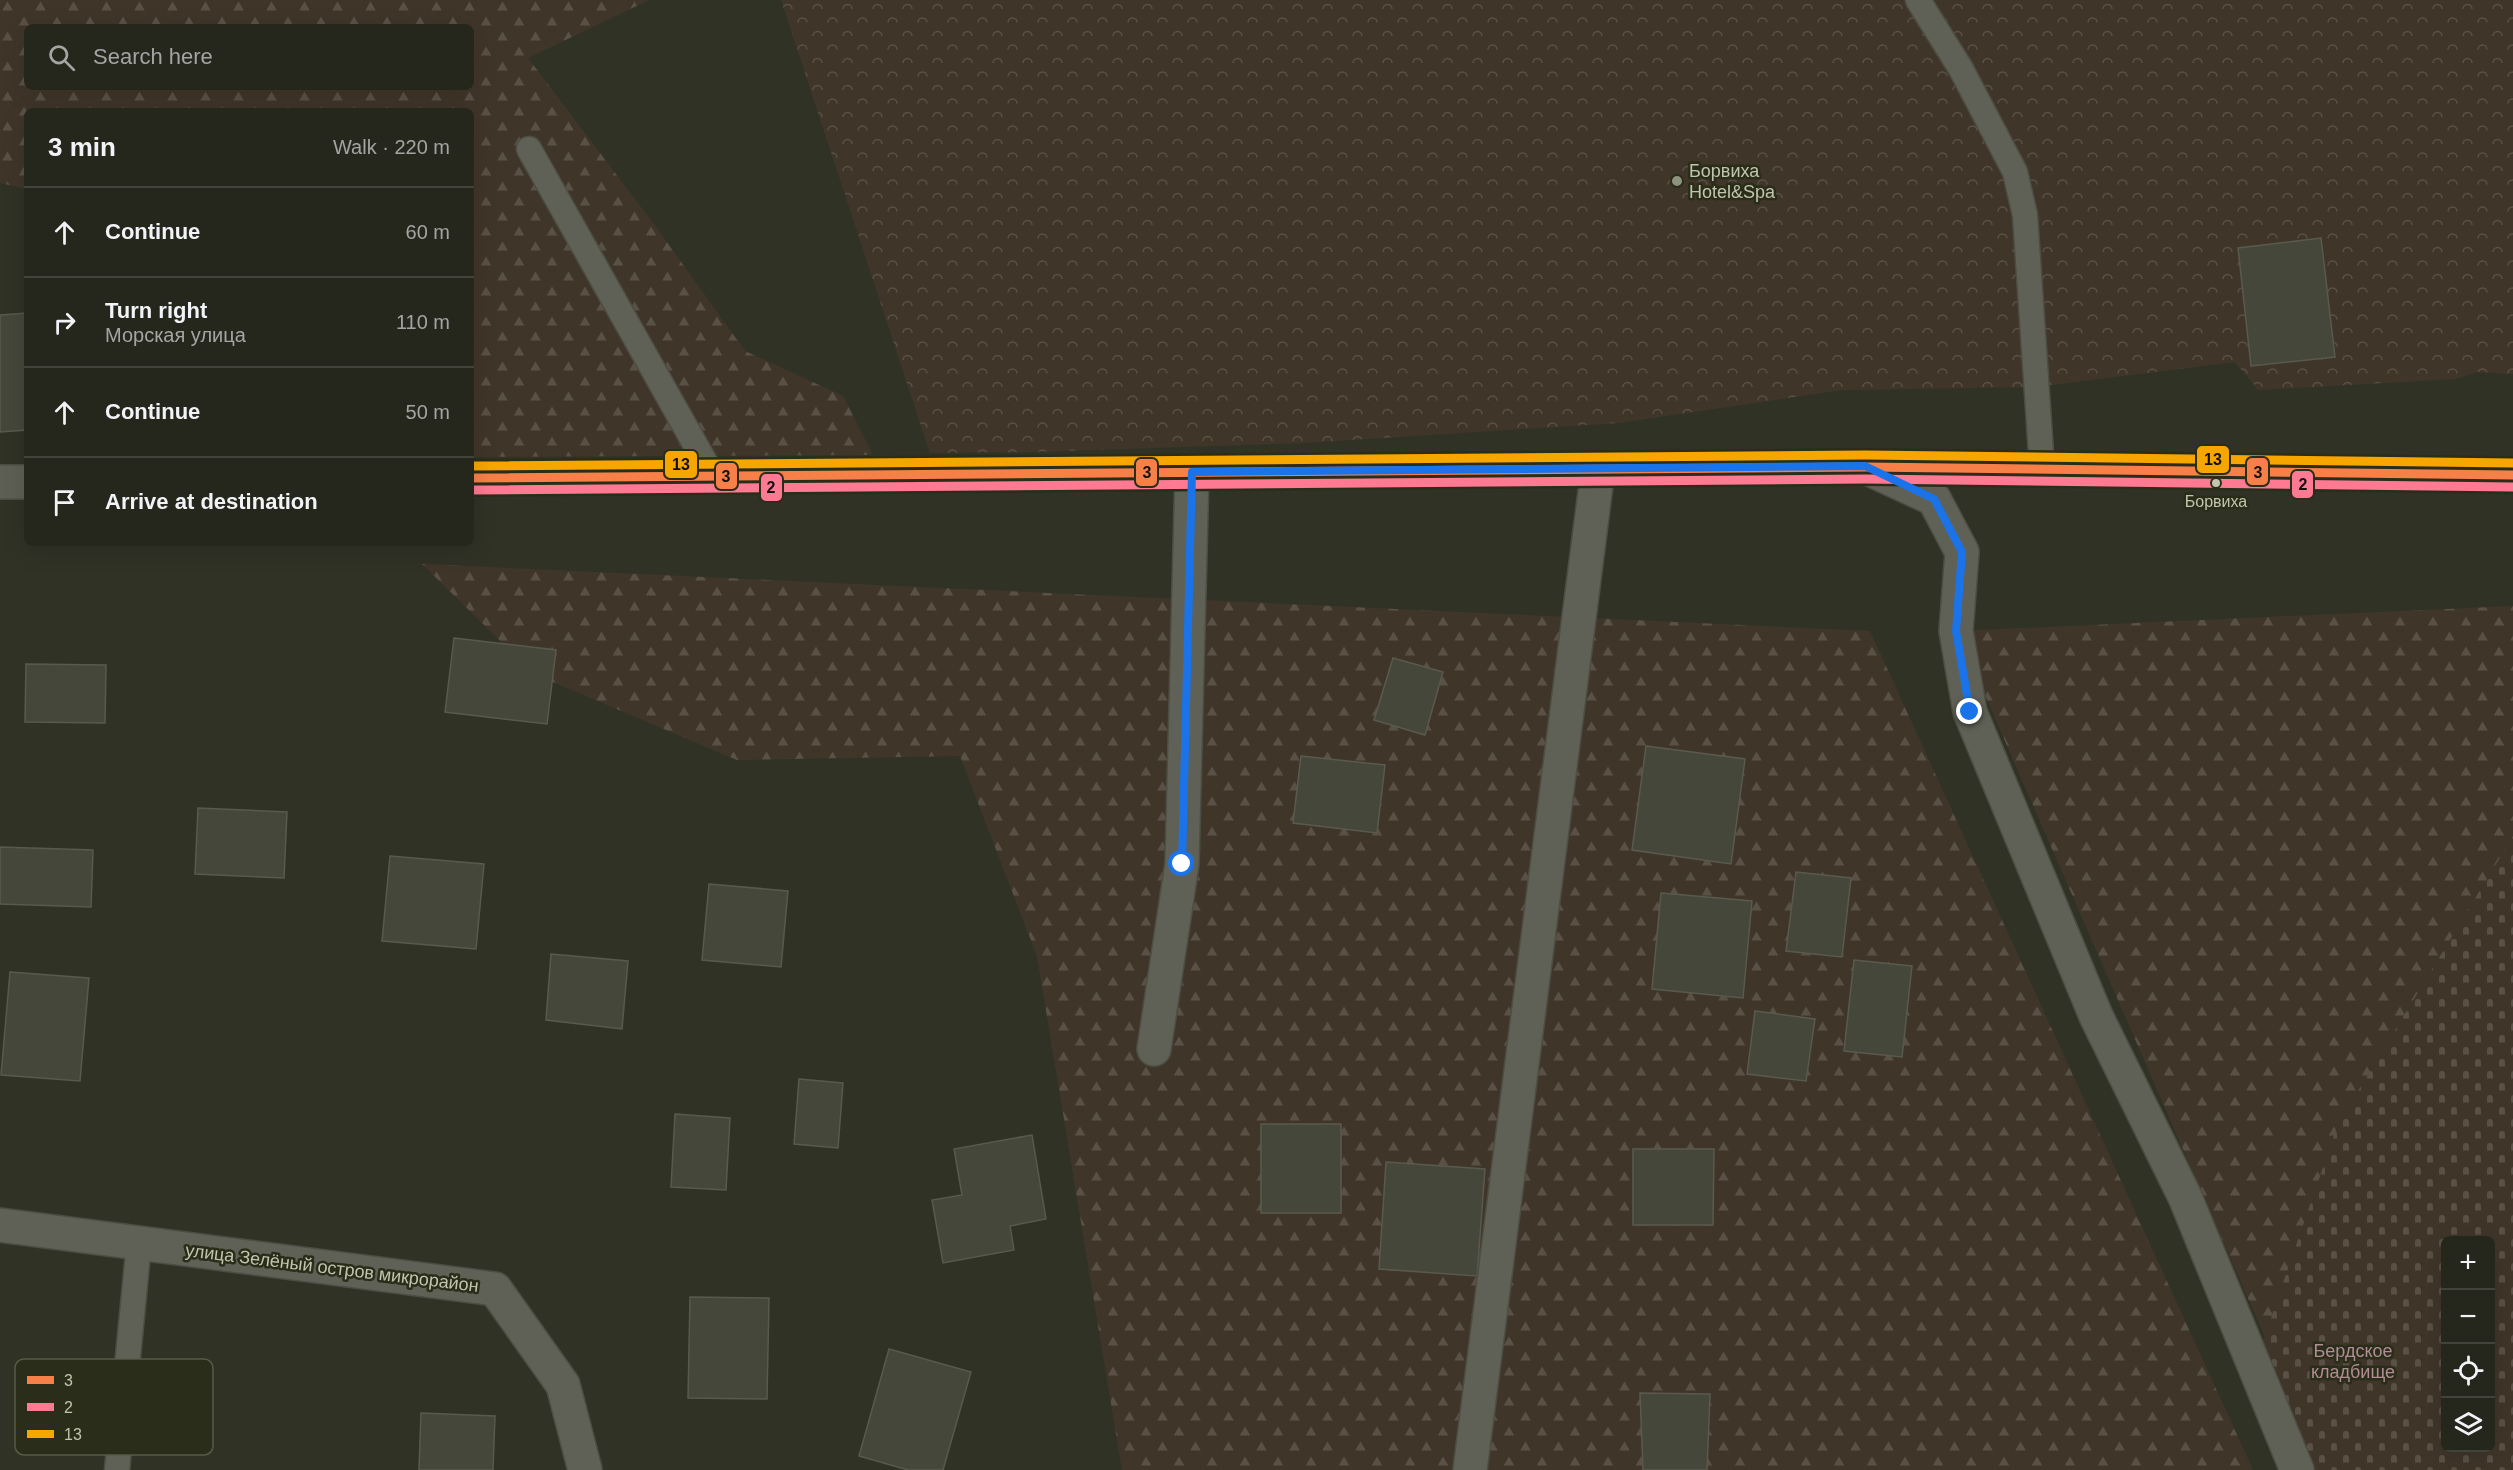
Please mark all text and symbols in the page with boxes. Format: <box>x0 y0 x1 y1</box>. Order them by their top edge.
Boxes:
search box <box>24 24 474 90</box>
icon: search <box>45 41 78 74</box>
text: Search here <box>93 44 213 69</box>
text: 3 min <box>48 132 116 162</box>
text: Walk · 220 m <box>333 136 450 158</box>
place label: Борвиха Hotel&Spa <box>1689 161 1776 202</box>
marker: Борвиха Hotel&Spa <box>1670 174 1684 188</box>
icon: ahead <box>48 216 81 249</box>
text: Continue <box>105 219 200 244</box>
text: 60 m <box>406 221 450 243</box>
text: Turn right <box>105 298 207 323</box>
icon: right <box>48 306 81 339</box>
text: 110 m <box>396 311 450 333</box>
text: Морская улица <box>105 324 246 346</box>
icon: ahead <box>48 396 81 429</box>
text: Continue <box>105 399 200 424</box>
text: 50 m <box>406 401 450 423</box>
line badge: 13 <box>2196 445 2230 474</box>
line badge: 13 <box>664 450 698 479</box>
text: 13 <box>2204 451 2222 468</box>
text: 13 <box>672 456 690 473</box>
line badge: 3 <box>2246 457 2269 486</box>
line badge: 3 <box>1135 458 1158 487</box>
line badge: 3 <box>715 462 738 490</box>
text: 3 <box>1143 464 1152 481</box>
text: 3 <box>2254 464 2263 481</box>
text: 3 <box>722 468 731 485</box>
line badge: 2 <box>2291 470 2314 499</box>
line badge: 2 <box>760 473 783 502</box>
text: 2 <box>2299 476 2308 493</box>
marker: Борвиха <box>2210 477 2222 489</box>
text: 2 <box>767 479 776 496</box>
icon: arrive <box>48 486 81 519</box>
text: Arrive at destination <box>105 489 318 514</box>
place label: Борвиха <box>2185 493 2247 510</box>
route end <box>1956 698 1982 724</box>
route start <box>1168 850 1194 876</box>
map controls <box>2441 1236 2495 1452</box>
button: + <box>2441 1236 2495 1290</box>
street label: улица Зелёный остров микрорайон <box>184 1240 480 1296</box>
button: − <box>2441 1290 2495 1344</box>
park label: Бердское кладбище <box>2311 1341 2395 1382</box>
button: locate <box>2441 1344 2495 1398</box>
legend <box>15 1359 213 1455</box>
text: 3 <box>64 1372 73 1389</box>
button: layers <box>2441 1398 2495 1452</box>
text: 2 <box>64 1399 73 1416</box>
text: 13 <box>64 1426 82 1443</box>

